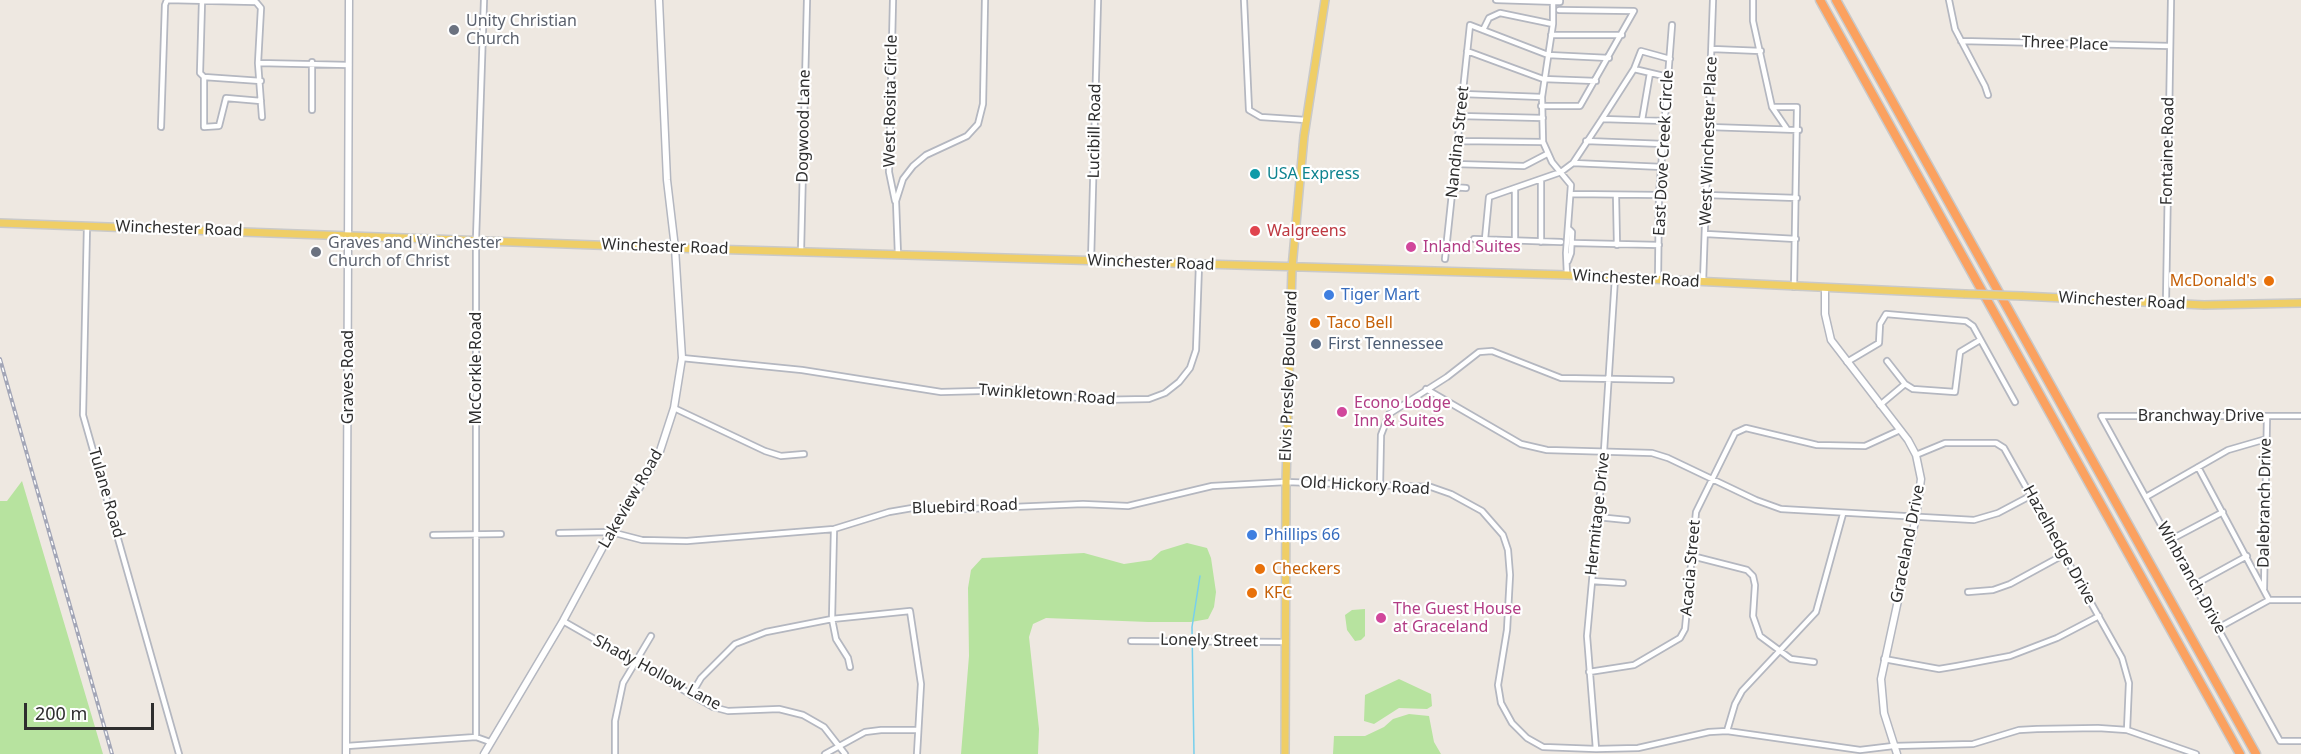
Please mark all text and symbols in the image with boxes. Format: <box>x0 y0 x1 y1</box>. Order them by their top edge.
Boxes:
place label: Unity Christian Church <box>466 11 577 49</box>
marker: Unity Christian Church <box>447 23 461 37</box>
street label: Three Place <box>2021 33 2109 55</box>
street label: West Rosita Circle <box>880 34 902 168</box>
street label: West Winchester Place <box>1696 56 1722 226</box>
street label: Dogwood Lane <box>793 69 815 183</box>
street label: East Dove Creek Circle <box>1650 69 1678 237</box>
street label: Lucibill Road <box>1085 83 1105 179</box>
street label: Nandina Street <box>1443 85 1473 199</box>
street label: Fontaine Road <box>2157 97 2179 205</box>
place label: USA Express <box>1267 164 1360 184</box>
marker: USA Express <box>1248 167 1262 181</box>
street label: Winchester Road <box>115 217 243 241</box>
place label: Walgreens <box>1267 221 1346 241</box>
marker: Walgreens <box>1248 224 1262 238</box>
place label: Graves and Winchester Church of Christ <box>328 233 501 271</box>
street label: Winchester Road <box>601 235 729 259</box>
place label: Inland Suites <box>1423 237 1521 257</box>
marker: Inland Suites <box>1404 240 1418 254</box>
marker: Graves and Winchester Church of Christ <box>309 245 323 259</box>
street label: Winchester Road <box>1087 251 1215 275</box>
street label: Winchester Road <box>1572 266 1700 292</box>
place label: McDonald's <box>2170 271 2257 291</box>
marker: McDonald's <box>2262 274 2276 288</box>
place label: Tiger Mart <box>1341 285 1420 305</box>
marker: Tiger Mart <box>1322 288 1336 302</box>
street label: Winchester Road <box>2058 288 2186 314</box>
street label: Elvis Presley Boulevard <box>1276 290 1302 462</box>
street label: McCorkle Road <box>466 312 486 424</box>
place label: Taco Bell <box>1327 313 1393 333</box>
marker: Taco Bell <box>1308 316 1322 330</box>
street label: Graves Road <box>338 330 358 424</box>
place label: First Tennessee <box>1328 334 1444 354</box>
marker: First Tennessee <box>1309 337 1323 351</box>
street label: Twinkletown Road <box>978 381 1116 409</box>
place label: Econo Lodge Inn & Suites <box>1354 393 1451 431</box>
marker: Econo Lodge Inn & Suites <box>1335 405 1349 419</box>
street label: Branchway Drive <box>2138 406 2264 426</box>
street label: Dalebranch Drive <box>2254 438 2276 568</box>
street label: Tulane Road <box>84 446 128 540</box>
street label: Lakeview Road <box>595 446 667 552</box>
street label: Hermitage Drive <box>1582 451 1614 577</box>
street label: Old Hickory Road <box>1300 473 1430 499</box>
street label: Hazelhedge Drive <box>2018 482 2100 608</box>
street label: Graceland Drive <box>1887 483 1929 605</box>
street label: Bluebird Road <box>912 496 1018 518</box>
street label: Acacia Street <box>1677 519 1705 617</box>
street label: Winbranch Drive <box>2152 519 2230 637</box>
place label: Phillips 66 <box>1264 525 1340 545</box>
marker: Phillips 66 <box>1245 528 1259 542</box>
place label: Checkers <box>1272 559 1341 579</box>
marker: Checkers <box>1253 562 1267 576</box>
place label: KFC <box>1264 583 1292 603</box>
marker: KFC <box>1245 586 1259 600</box>
place label: The Guest House at Graceland <box>1393 599 1521 637</box>
marker: The Guest House at Graceland <box>1374 611 1388 625</box>
street label: Shady Hollow Lane <box>590 631 724 715</box>
street label: Lonely Street <box>1160 631 1258 651</box>
scale bar <box>27 691 158 729</box>
text: 200 m <box>35 701 87 725</box>

